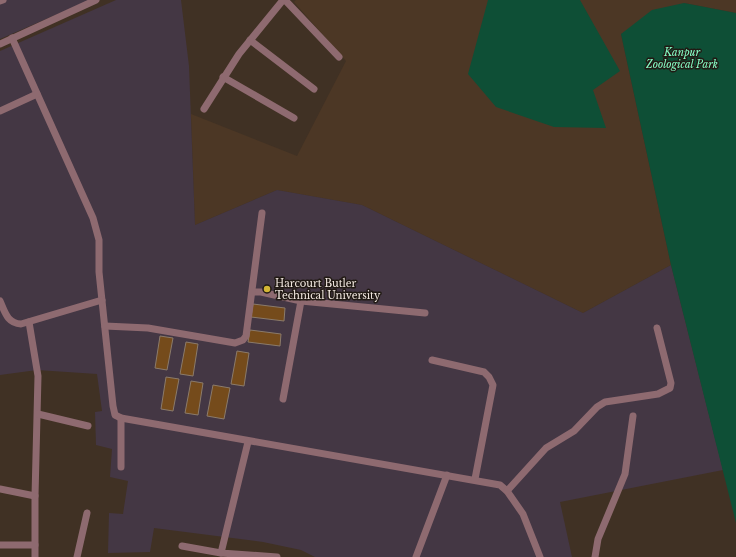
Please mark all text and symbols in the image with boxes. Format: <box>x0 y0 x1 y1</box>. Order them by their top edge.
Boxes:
park label: Kanpur Zoological Park <box>645 46 718 71</box>
place label: Harcourt Butler Technical University <box>275 277 381 302</box>
marker: Harcourt Butler Technical University <box>262 284 272 294</box>

